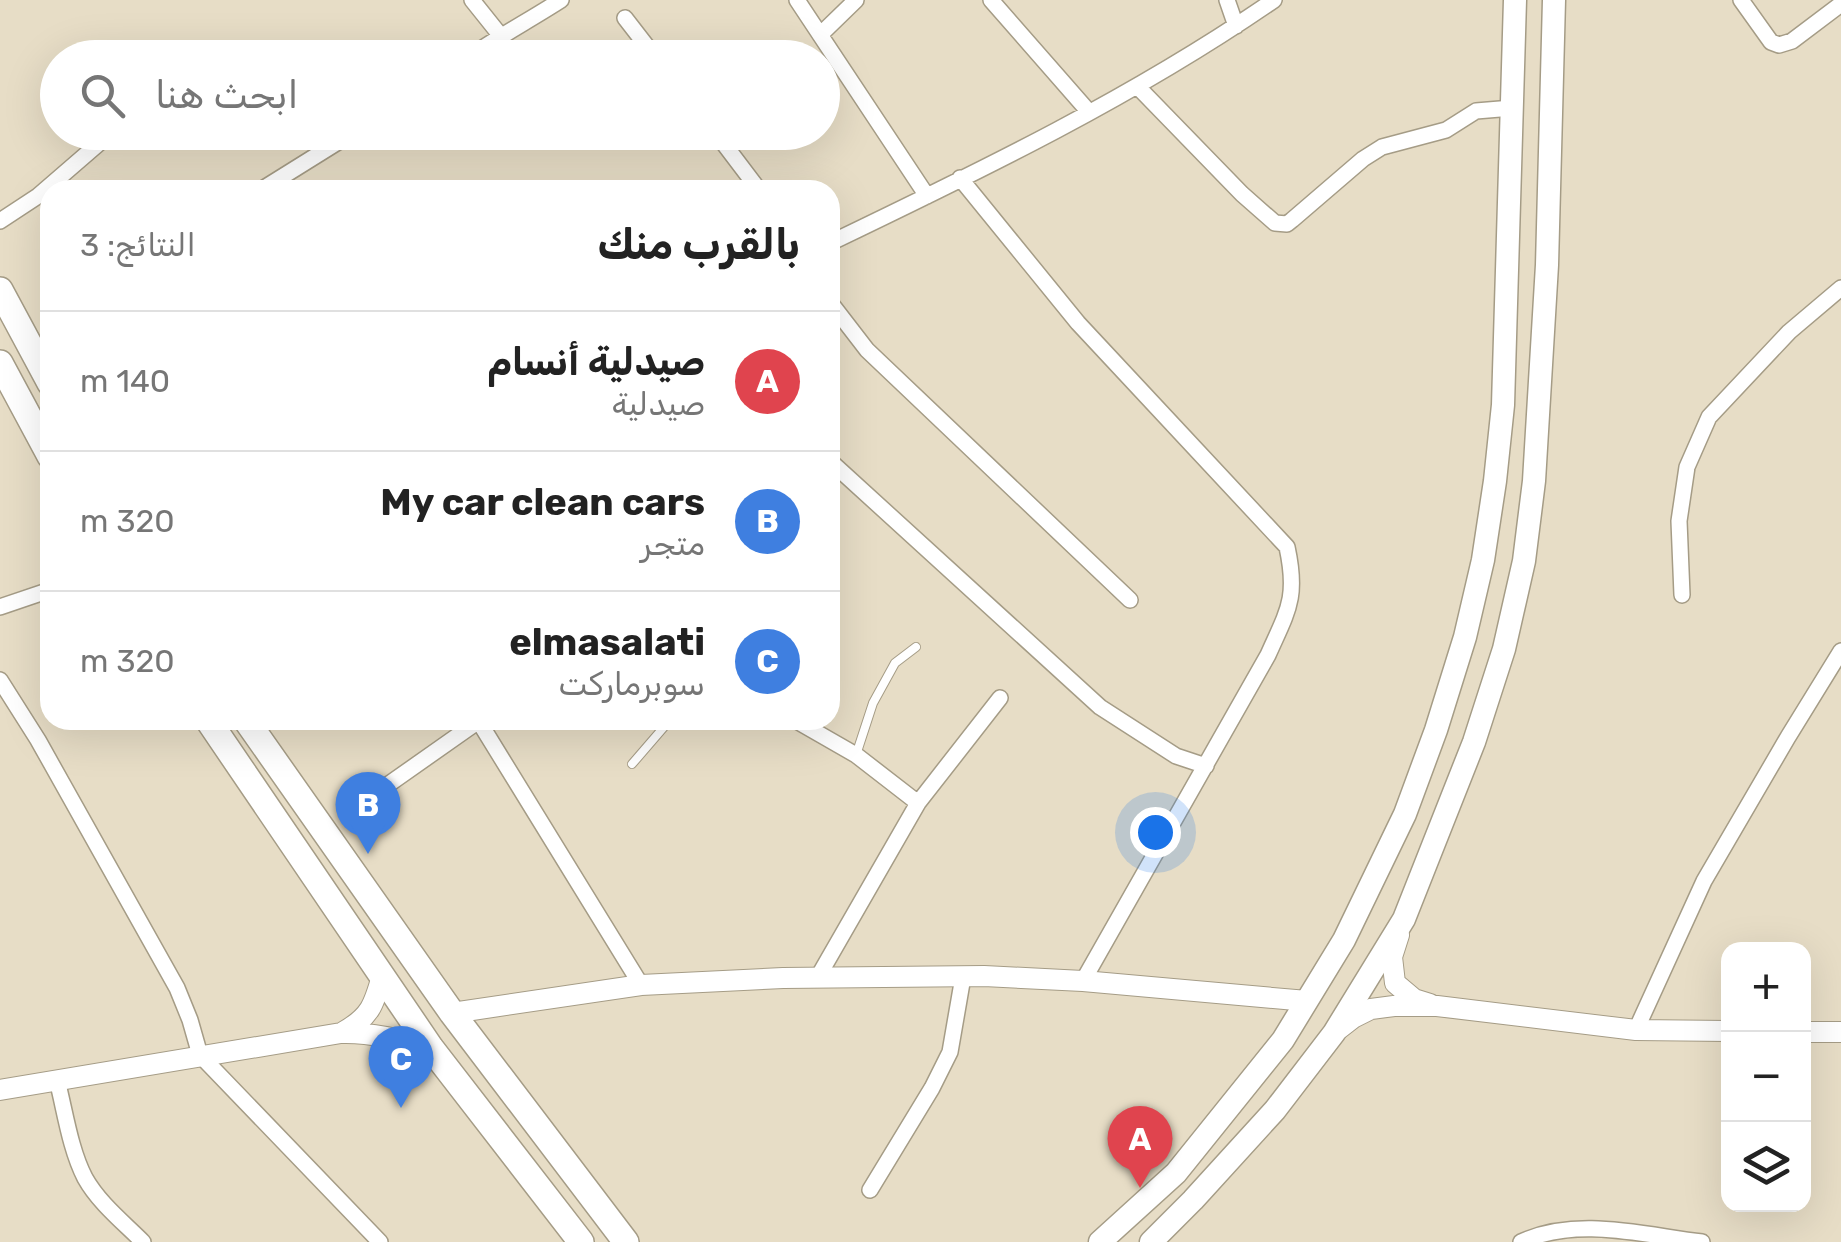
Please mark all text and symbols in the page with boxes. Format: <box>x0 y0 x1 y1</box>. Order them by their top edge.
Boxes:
search box <box>40 40 840 150</box>
icon: search <box>75 68 130 123</box>
text: ابحث هنا <box>155 72 298 118</box>
text: بالقرب منك <box>598 220 800 270</box>
text: النتائج: 3 <box>80 226 196 264</box>
text: صيدلية أنسام <box>487 339 705 385</box>
text: 140 m <box>80 362 170 400</box>
text: A <box>756 362 779 400</box>
text: صيدلية <box>611 385 705 423</box>
text: My car clean cars <box>380 479 705 525</box>
text: 320 m <box>80 502 175 540</box>
text: B <box>756 502 779 540</box>
text: متجر <box>641 525 705 563</box>
text: elmasalati <box>509 619 705 665</box>
text: 320 m <box>80 642 175 680</box>
text: C <box>756 642 779 680</box>
text: سوبرماركت <box>558 665 705 703</box>
pin: B <box>336 772 400 854</box>
your location <box>1130 807 1181 858</box>
map controls <box>1721 942 1811 1212</box>
button: + <box>1721 942 1811 1032</box>
pin: C <box>368 1026 434 1108</box>
button: − <box>1721 1032 1811 1122</box>
pin: A <box>1108 1106 1172 1188</box>
button: layers <box>1721 1122 1811 1212</box>

